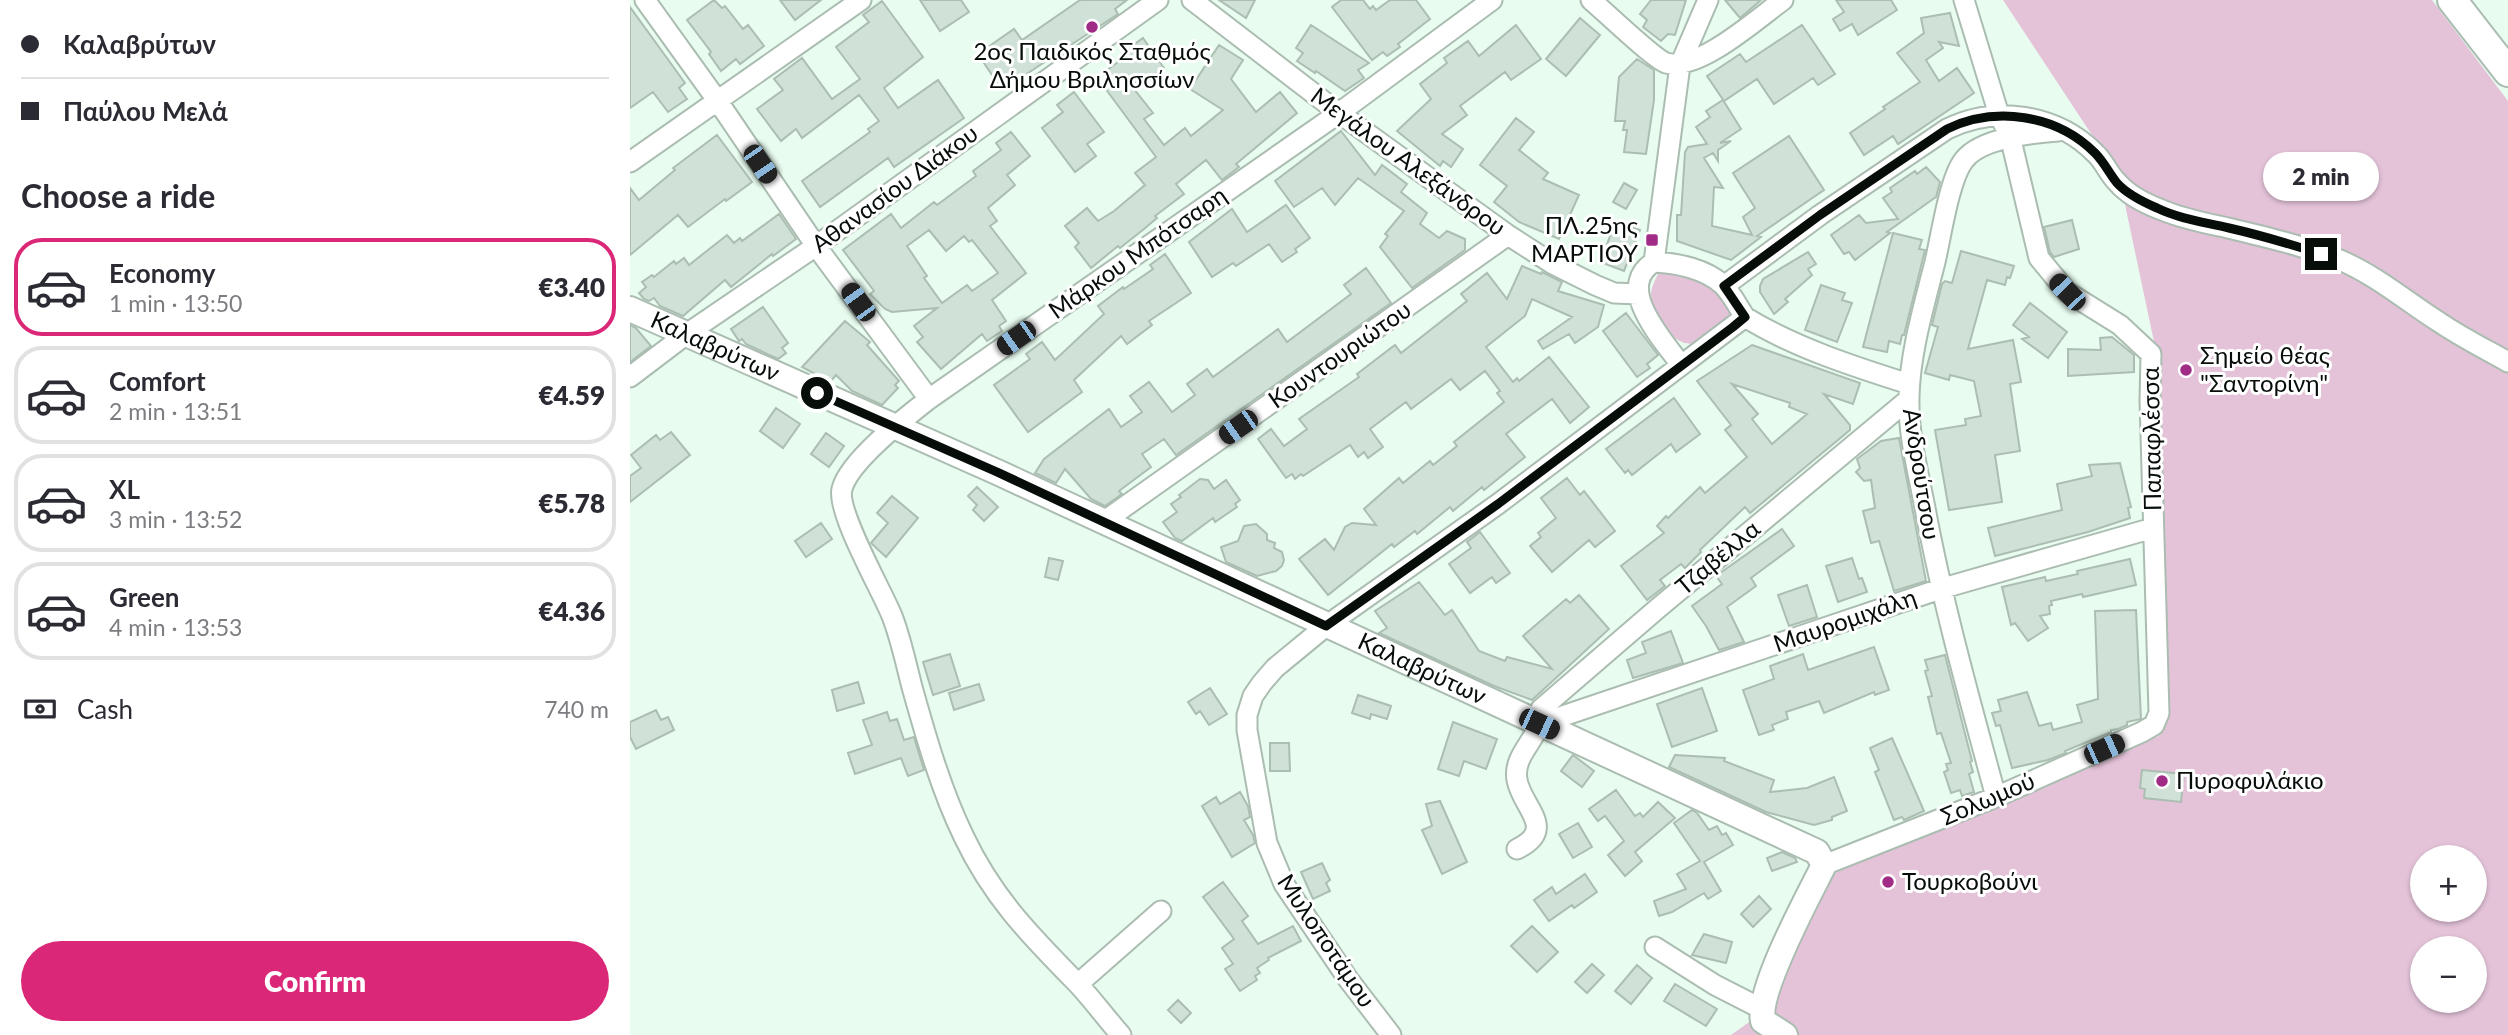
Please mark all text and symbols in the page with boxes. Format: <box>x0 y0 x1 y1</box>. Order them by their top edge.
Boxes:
marker: 2ος Παιδικός Σταθμός Δήμου Βριλησσίων <box>1084 19 1100 35</box>
text: Καλαβρύτων <box>63 28 216 60</box>
place label: 2ος Παιδικός Σταθμός Δήμου Βριλησσίων <box>973 36 1211 93</box>
street label: Μεγάλου Αλεξάνδρου <box>1306 80 1512 241</box>
text: Παύλου Μελά <box>63 95 228 127</box>
street label: Αθανασίου Διάκου <box>805 118 983 258</box>
car <box>740 141 781 187</box>
callout: 2 min <box>2263 152 2379 202</box>
text: 2 min <box>2292 162 2350 190</box>
text: Choose a ride <box>21 176 215 215</box>
street label: Μάρκου Μπότσαρη <box>1043 180 1232 324</box>
place label: ΠΛ.25ης ΜΑΡΤΙΟΥ <box>1531 210 1638 267</box>
marker: ΠΛ.25ης ΜΑΡΤΙΟΥ <box>1644 232 1660 248</box>
route end <box>2305 238 2337 270</box>
icon: car <box>25 256 88 319</box>
text: Economy <box>109 257 215 289</box>
car <box>2045 270 2090 314</box>
text: €3.40 <box>538 271 605 303</box>
car <box>838 279 879 325</box>
text: 1 min · 13:50 <box>109 289 242 317</box>
street label: Κουντουριώτου <box>1262 294 1416 414</box>
street label: Καλαβρύτων <box>647 304 784 387</box>
car <box>993 317 1040 359</box>
place label: Σημείο θέας "Σαντορίνη" <box>2200 340 2330 397</box>
marker: Σημείο θέας "Σαντορίνη" <box>2178 362 2194 378</box>
icon: car <box>25 364 88 427</box>
text: Comfort <box>109 365 206 397</box>
street label: Παπαφλέσσα <box>2135 366 2166 511</box>
route start <box>801 377 833 409</box>
text: €4.59 <box>538 379 605 411</box>
text: 2 min · 13:51 <box>109 397 242 425</box>
car <box>1215 406 1262 448</box>
street label: Ανδρούτσου <box>1898 406 1947 542</box>
icon: car <box>25 472 88 535</box>
text: XL <box>109 473 140 505</box>
text: €5.78 <box>538 487 605 519</box>
text: 3 min · 13:52 <box>109 505 242 533</box>
street label: Τζαβέλλα <box>1669 513 1766 600</box>
icon: car <box>25 580 88 643</box>
text: Green <box>109 581 179 613</box>
street label: Μαυρομιχάλη <box>1769 582 1920 658</box>
text: €4.36 <box>538 595 605 627</box>
text: 4 min · 13:53 <box>109 613 242 641</box>
street label: Καλαβρύτων <box>1354 625 1491 710</box>
icon: cash <box>21 690 59 728</box>
text: Cash <box>77 693 133 725</box>
text: 740 m <box>544 695 609 723</box>
car <box>1516 706 1563 742</box>
car <box>2081 731 2128 767</box>
street label: Σολωμού <box>1936 765 2039 830</box>
place label: Πυροφυλάκιο <box>2176 765 2324 794</box>
marker: Πυροφυλάκιο <box>2154 773 2170 789</box>
map controls <box>2410 845 2487 1013</box>
button: + <box>2410 845 2487 922</box>
place label: Τουρκοβούνι <box>1902 866 2038 895</box>
street label: Μυλοποτάμου <box>1272 868 1382 1012</box>
marker: Τουρκοβούνι <box>1880 874 1896 890</box>
button: − <box>2410 936 2487 1013</box>
button: Confirm <box>21 941 609 1021</box>

